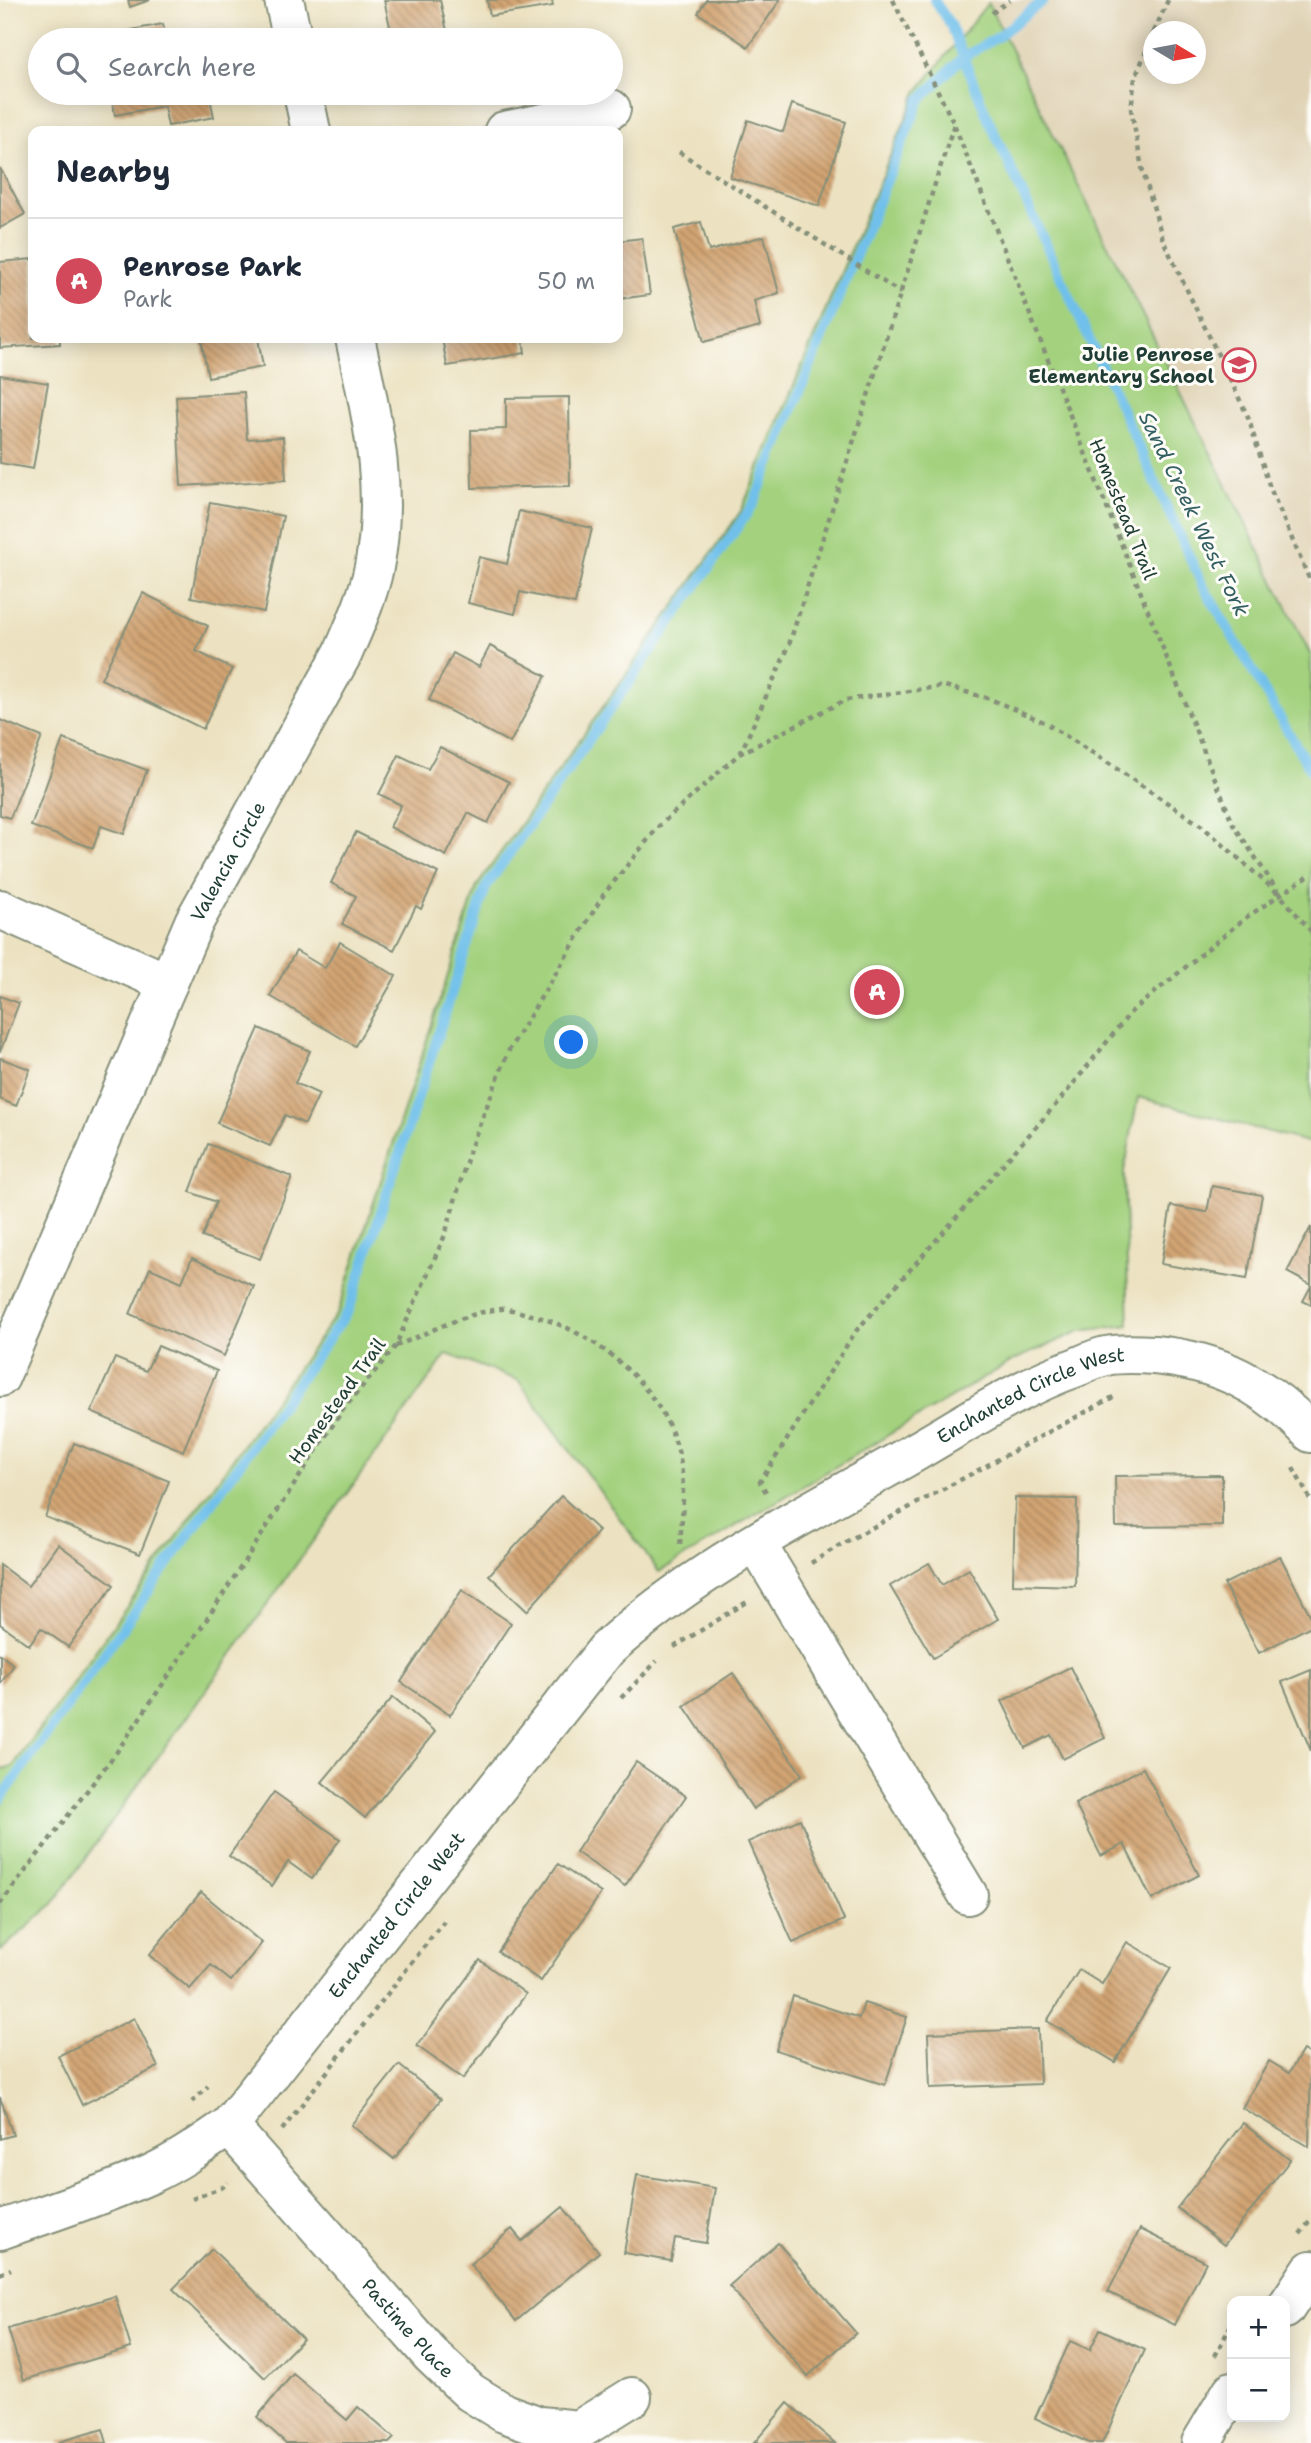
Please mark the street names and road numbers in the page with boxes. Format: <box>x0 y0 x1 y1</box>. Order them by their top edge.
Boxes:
street label: Homestead Trail <box>1083 435 1163 583</box>
street label: Valencia Circle <box>184 797 271 926</box>
street label: Homestead Trail <box>283 1333 391 1469</box>
street label: Enchanted Circle West <box>932 1342 1125 1449</box>
street label: Enchanted Circle West <box>322 1826 470 2003</box>
street label: Pastime Place <box>357 2273 460 2383</box>

